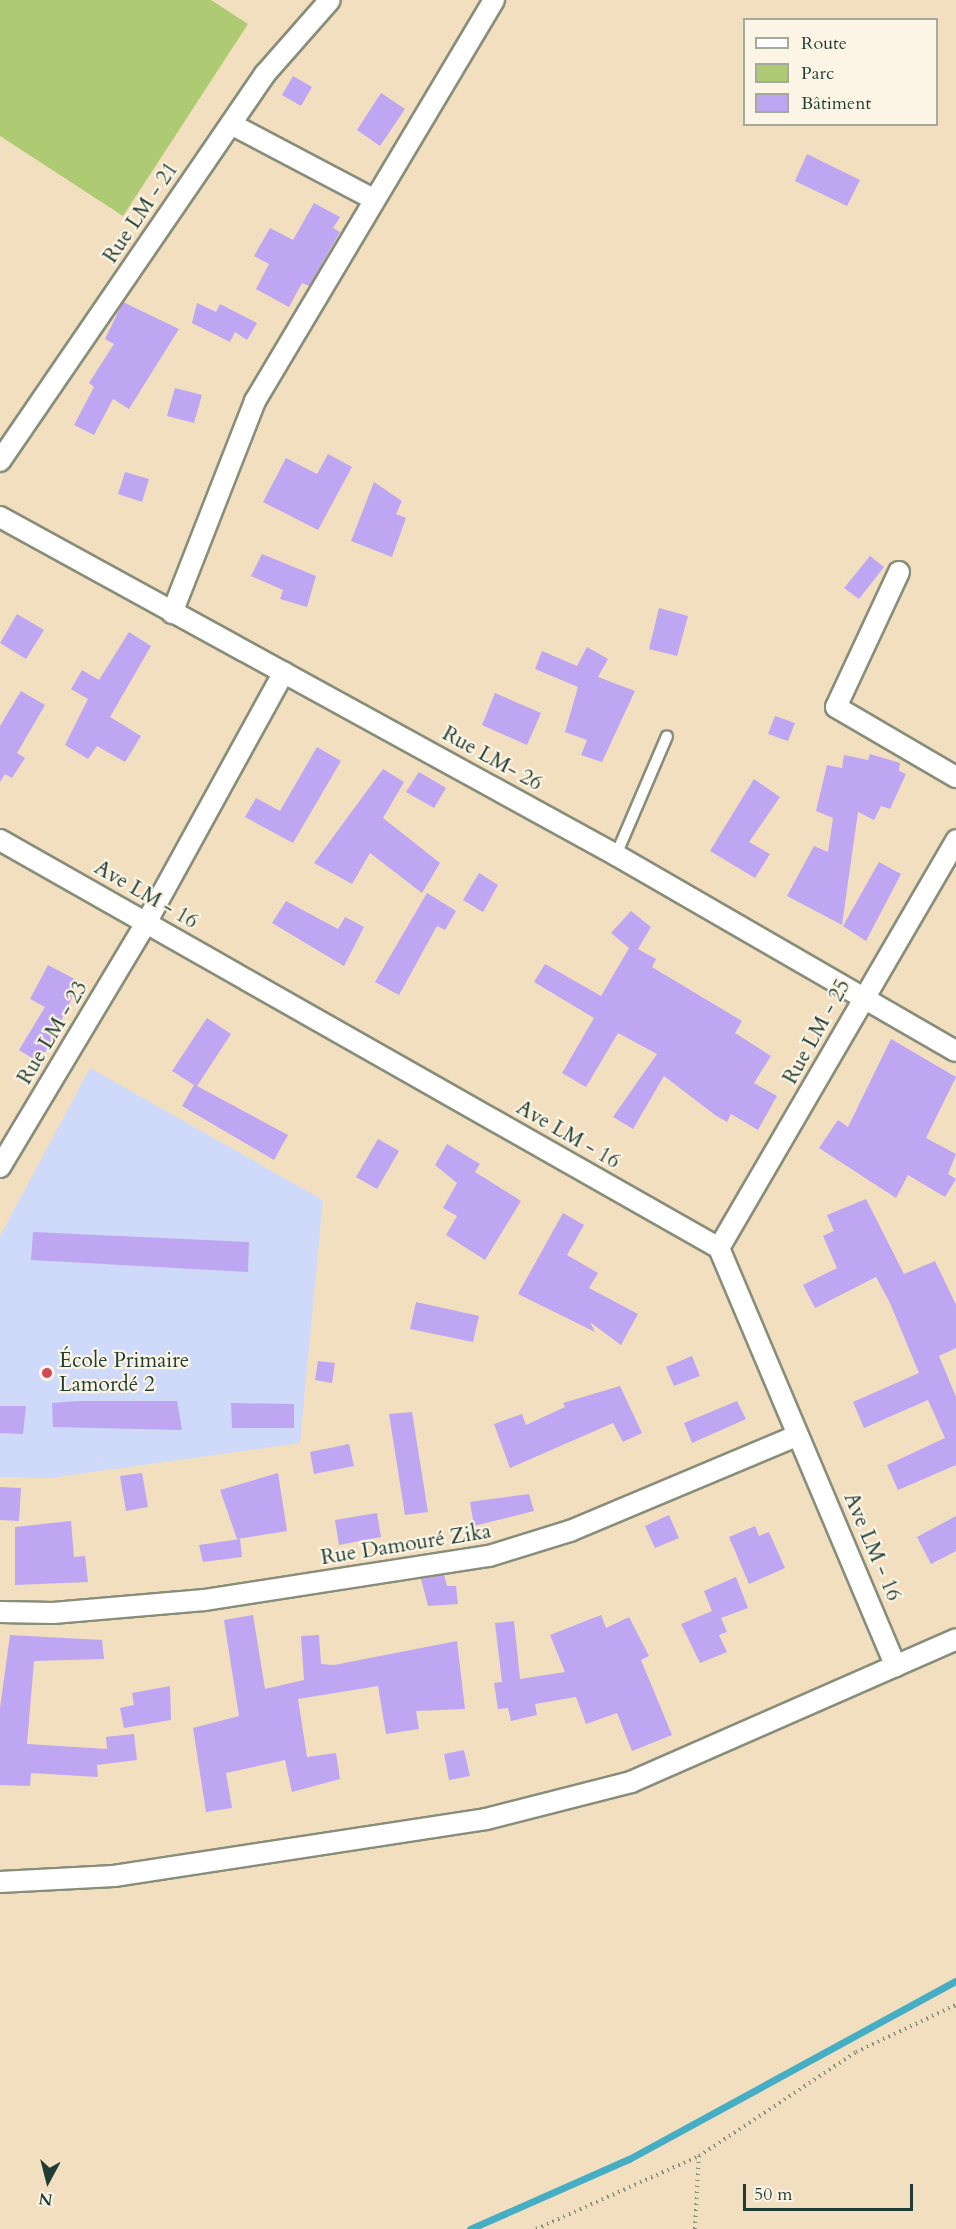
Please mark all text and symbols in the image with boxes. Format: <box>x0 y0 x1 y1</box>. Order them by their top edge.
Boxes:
legend <box>743 18 938 126</box>
text: Route <box>801 31 847 56</box>
text: Parc <box>801 61 834 86</box>
text: Bâtiment <box>801 91 871 116</box>
street label: Rue LM - 21 <box>98 158 184 268</box>
street label: Rue LM- 26 <box>438 721 546 797</box>
street label: Ave LM - 16 <box>90 855 202 935</box>
street label: Rue LM - 25 <box>778 975 856 1089</box>
street label: Rue LM - 23 <box>12 977 94 1089</box>
street label: Ave LM - 16 <box>512 1095 624 1175</box>
place label: École Primaire Lamordé 2 <box>59 1348 189 1398</box>
marker: École Primaire Lamordé 2 <box>40 1366 54 1380</box>
street label: Ave LM - 16 <box>838 1489 906 1605</box>
street label: Rue Damouré Zika <box>319 1519 493 1571</box>
north arrow <box>18 2151 78 2211</box>
scale bar <box>746 2172 916 2210</box>
text: 50 m <box>754 2182 793 2207</box>
text: N <box>38 2187 54 2211</box>

